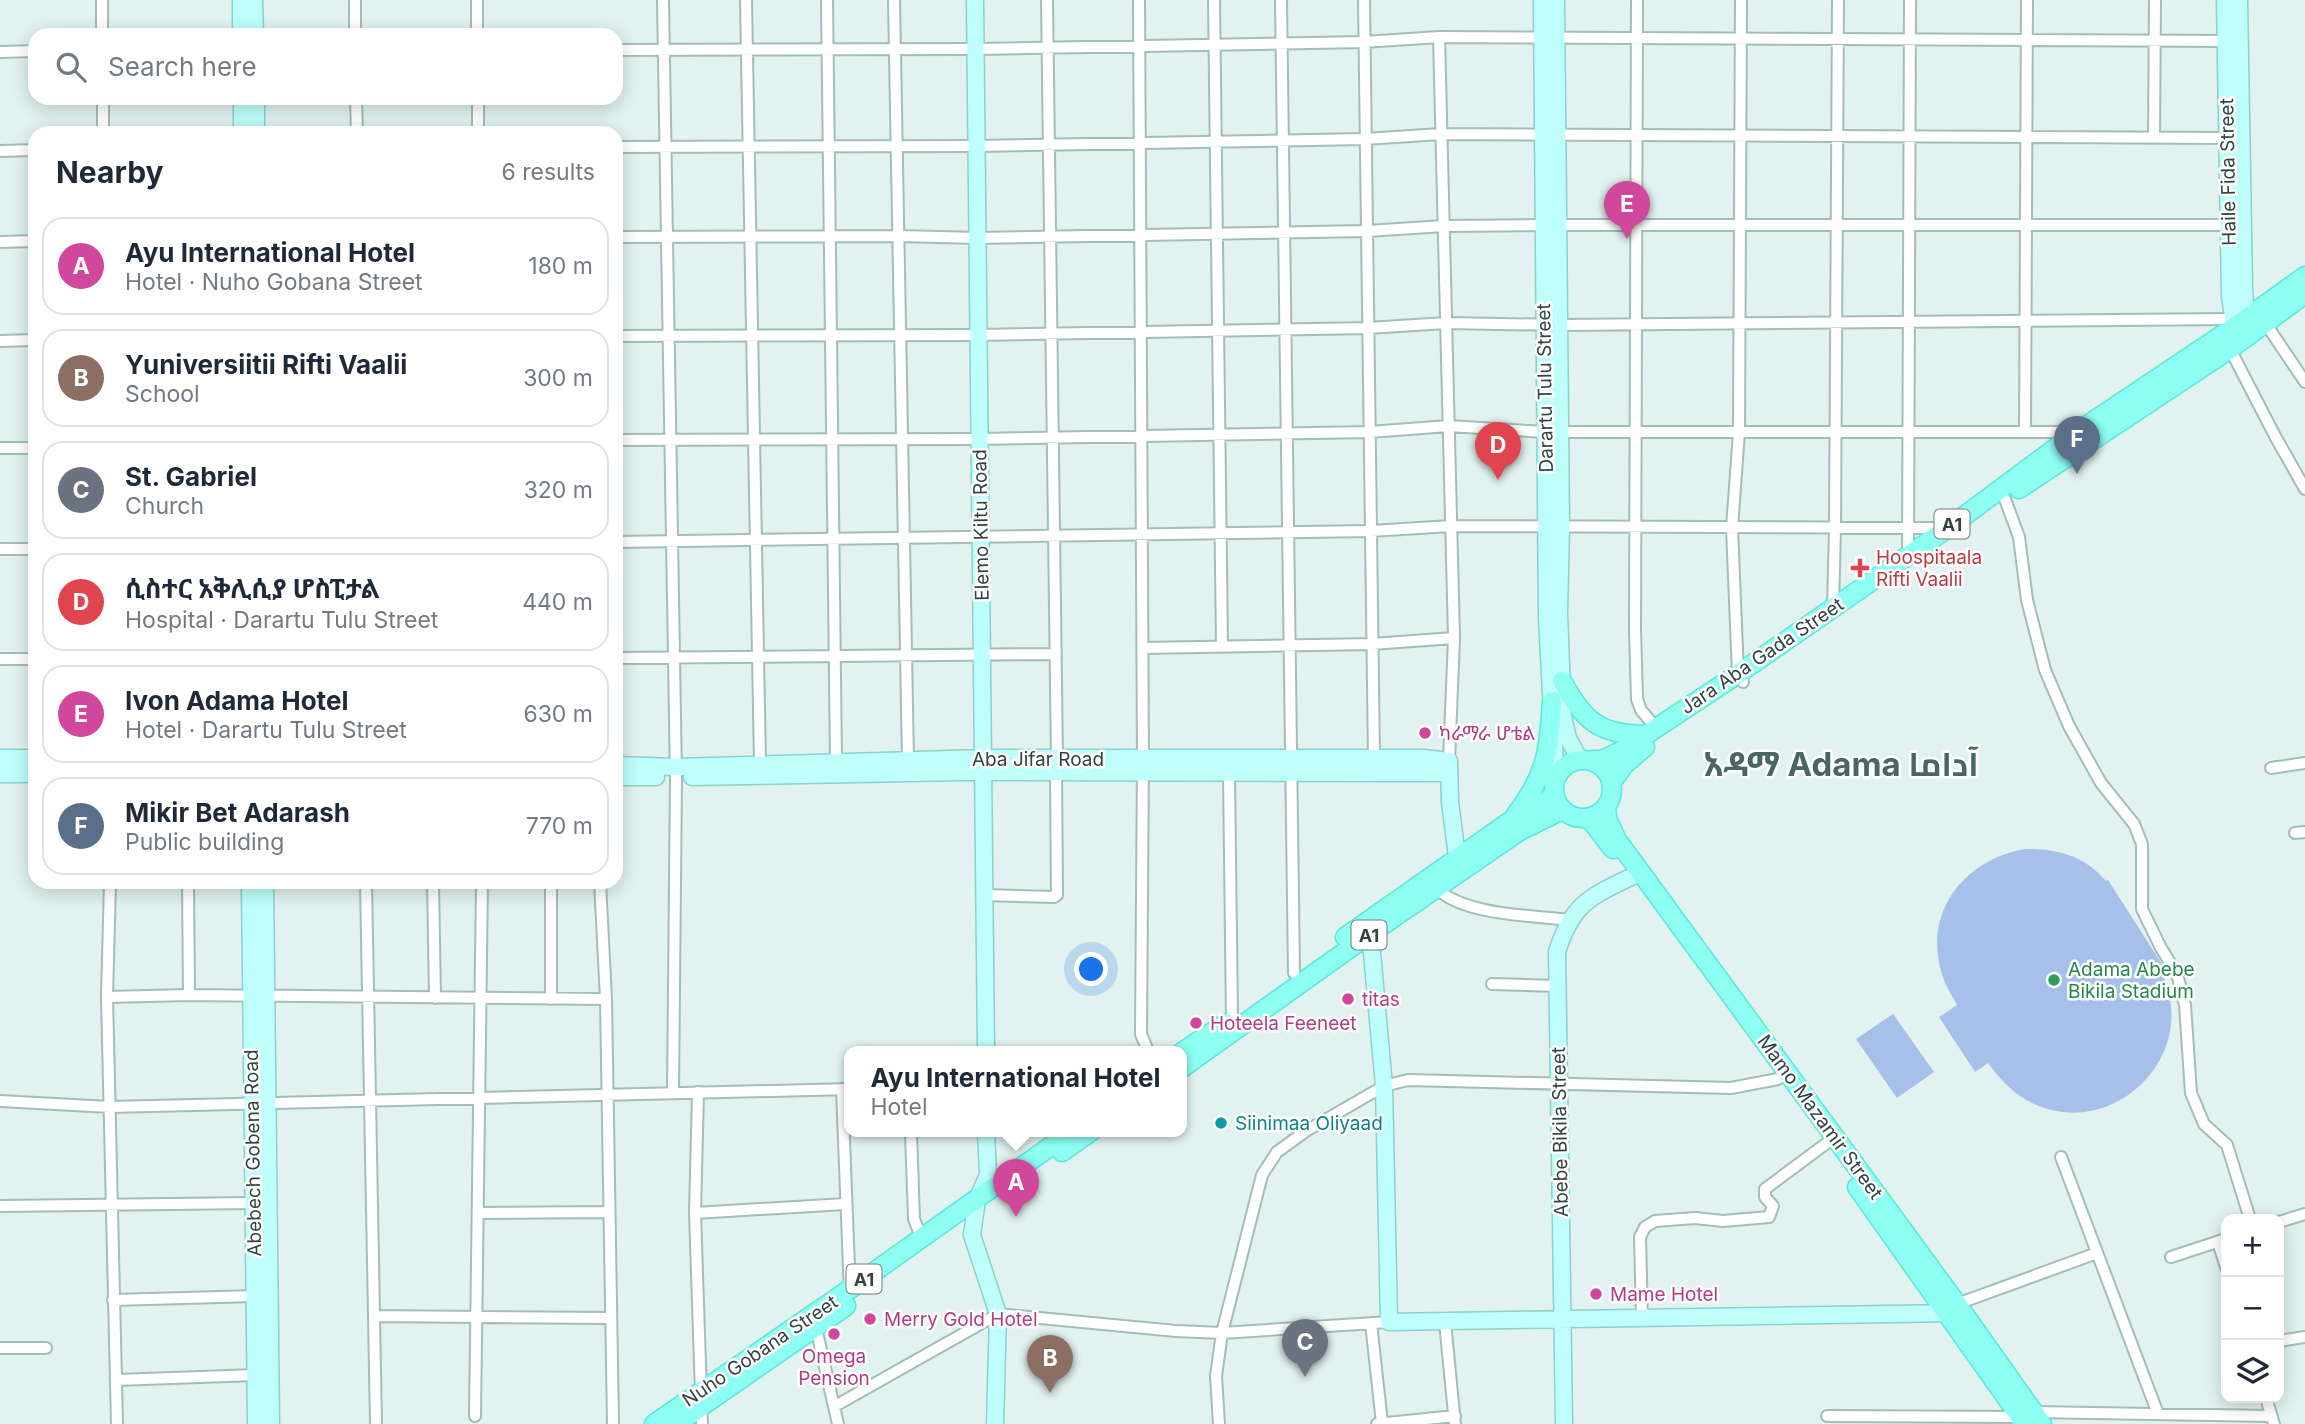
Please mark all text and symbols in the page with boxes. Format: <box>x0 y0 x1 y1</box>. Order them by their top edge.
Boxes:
search box <box>28 28 623 105</box>
icon: search <box>52 48 90 86</box>
text: Search here <box>108 51 257 82</box>
street label: Haile Fida Street <box>2215 98 2241 246</box>
text: Nearby <box>56 154 164 190</box>
text: 6 results <box>501 158 595 186</box>
pin: E <box>1604 181 1650 239</box>
text: Ayu International Hotel <box>125 237 415 268</box>
text: A <box>72 252 90 280</box>
text: 180 m <box>528 252 593 280</box>
text: Hotel · Nuho Gobana Street <box>125 268 423 296</box>
street label: Darartu Tulu Street <box>1532 303 1558 473</box>
text: Yuniversiitii Rifti Vaalii <box>125 349 407 380</box>
text: B <box>73 364 89 392</box>
text: 300 m <box>523 364 593 392</box>
text: School <box>125 380 200 408</box>
pin: F <box>2054 416 2100 474</box>
pin: D <box>1475 422 1521 480</box>
street label: Elemo Kiltu Road <box>968 449 994 601</box>
text: St. Gabriel <box>125 461 257 492</box>
text: C <box>72 476 90 504</box>
text: 320 m <box>524 476 593 504</box>
text: Church <box>125 492 204 520</box>
road number: A1 <box>1934 510 1969 538</box>
place label: Hoospitaala Rifti Vaalii <box>1876 546 1982 591</box>
marker: Hoospitaala Rifti Vaalii <box>1850 558 1870 578</box>
text: ሲስተር አቅሊሲያ ሆስፒታል <box>125 573 380 604</box>
text: D <box>73 588 89 616</box>
text: 440 m <box>522 588 593 616</box>
street label: Jara Aba Gada Street <box>1676 593 1848 719</box>
text: Hospital · Darartu Tulu Street <box>125 606 438 634</box>
text: Ivon Adama Hotel <box>125 685 348 716</box>
text: E <box>74 700 88 728</box>
text: 630 m <box>523 700 593 728</box>
text: Hotel · Darartu Tulu Street <box>125 716 407 744</box>
place label: ካራማራ ሆቴል <box>1439 722 1536 745</box>
marker: ካራማራ ሆቴል <box>1417 725 1433 741</box>
district label: አዳማ Adama آداما <box>1703 744 1979 784</box>
street label: Aba Jifar Road <box>972 748 1104 771</box>
text: Mikir Bet Adarash <box>125 797 350 828</box>
text: F <box>74 812 88 840</box>
text: 770 m <box>526 812 593 840</box>
text: Public building <box>125 828 284 856</box>
road number: A1 <box>1352 920 1386 950</box>
your location <box>1074 952 1108 986</box>
place label: Adama Abebe Bikila Stadium <box>2068 958 2195 1003</box>
marker: Adama Abebe Bikila Stadium <box>2046 972 2062 988</box>
place label: titas <box>1362 988 1400 1011</box>
marker: titas <box>1340 991 1356 1007</box>
place label: Hoteela Feeneet <box>1210 1012 1357 1035</box>
marker: Hoteela Feeneet <box>1188 1015 1204 1031</box>
street label: Mamo Mazamir Street <box>1753 1030 1887 1204</box>
popup <box>844 1046 1187 1137</box>
street label: Abebe Bikila Street <box>1547 1047 1573 1217</box>
street label: Abebech Gobena Road <box>240 1049 266 1257</box>
text: Ayu International Hotel <box>870 1062 1161 1093</box>
text: Hotel <box>870 1093 928 1121</box>
place label: Siinimaa Oliyaad <box>1235 1112 1383 1135</box>
marker: Siinimaa Oliyaad <box>1213 1115 1229 1131</box>
pin: A <box>993 1159 1039 1217</box>
map controls <box>2221 1214 2284 1403</box>
button: + <box>2221 1214 2284 1277</box>
road number: A1 <box>846 1264 882 1294</box>
button: − <box>2221 1277 2284 1340</box>
place label: Mame Hotel <box>1610 1283 1718 1306</box>
marker: Mame Hotel <box>1588 1286 1604 1302</box>
street label: Nuho Gobana Street <box>678 1290 842 1412</box>
place label: Merry Gold Hotel <box>884 1308 1038 1331</box>
marker: Merry Gold Hotel <box>862 1311 878 1327</box>
pin: C <box>1282 1319 1328 1377</box>
marker: Omega Pension <box>826 1326 842 1342</box>
pin: B <box>1027 1335 1073 1393</box>
button: layers <box>2221 1340 2284 1403</box>
place label: Omega Pension <box>798 1345 870 1390</box>

